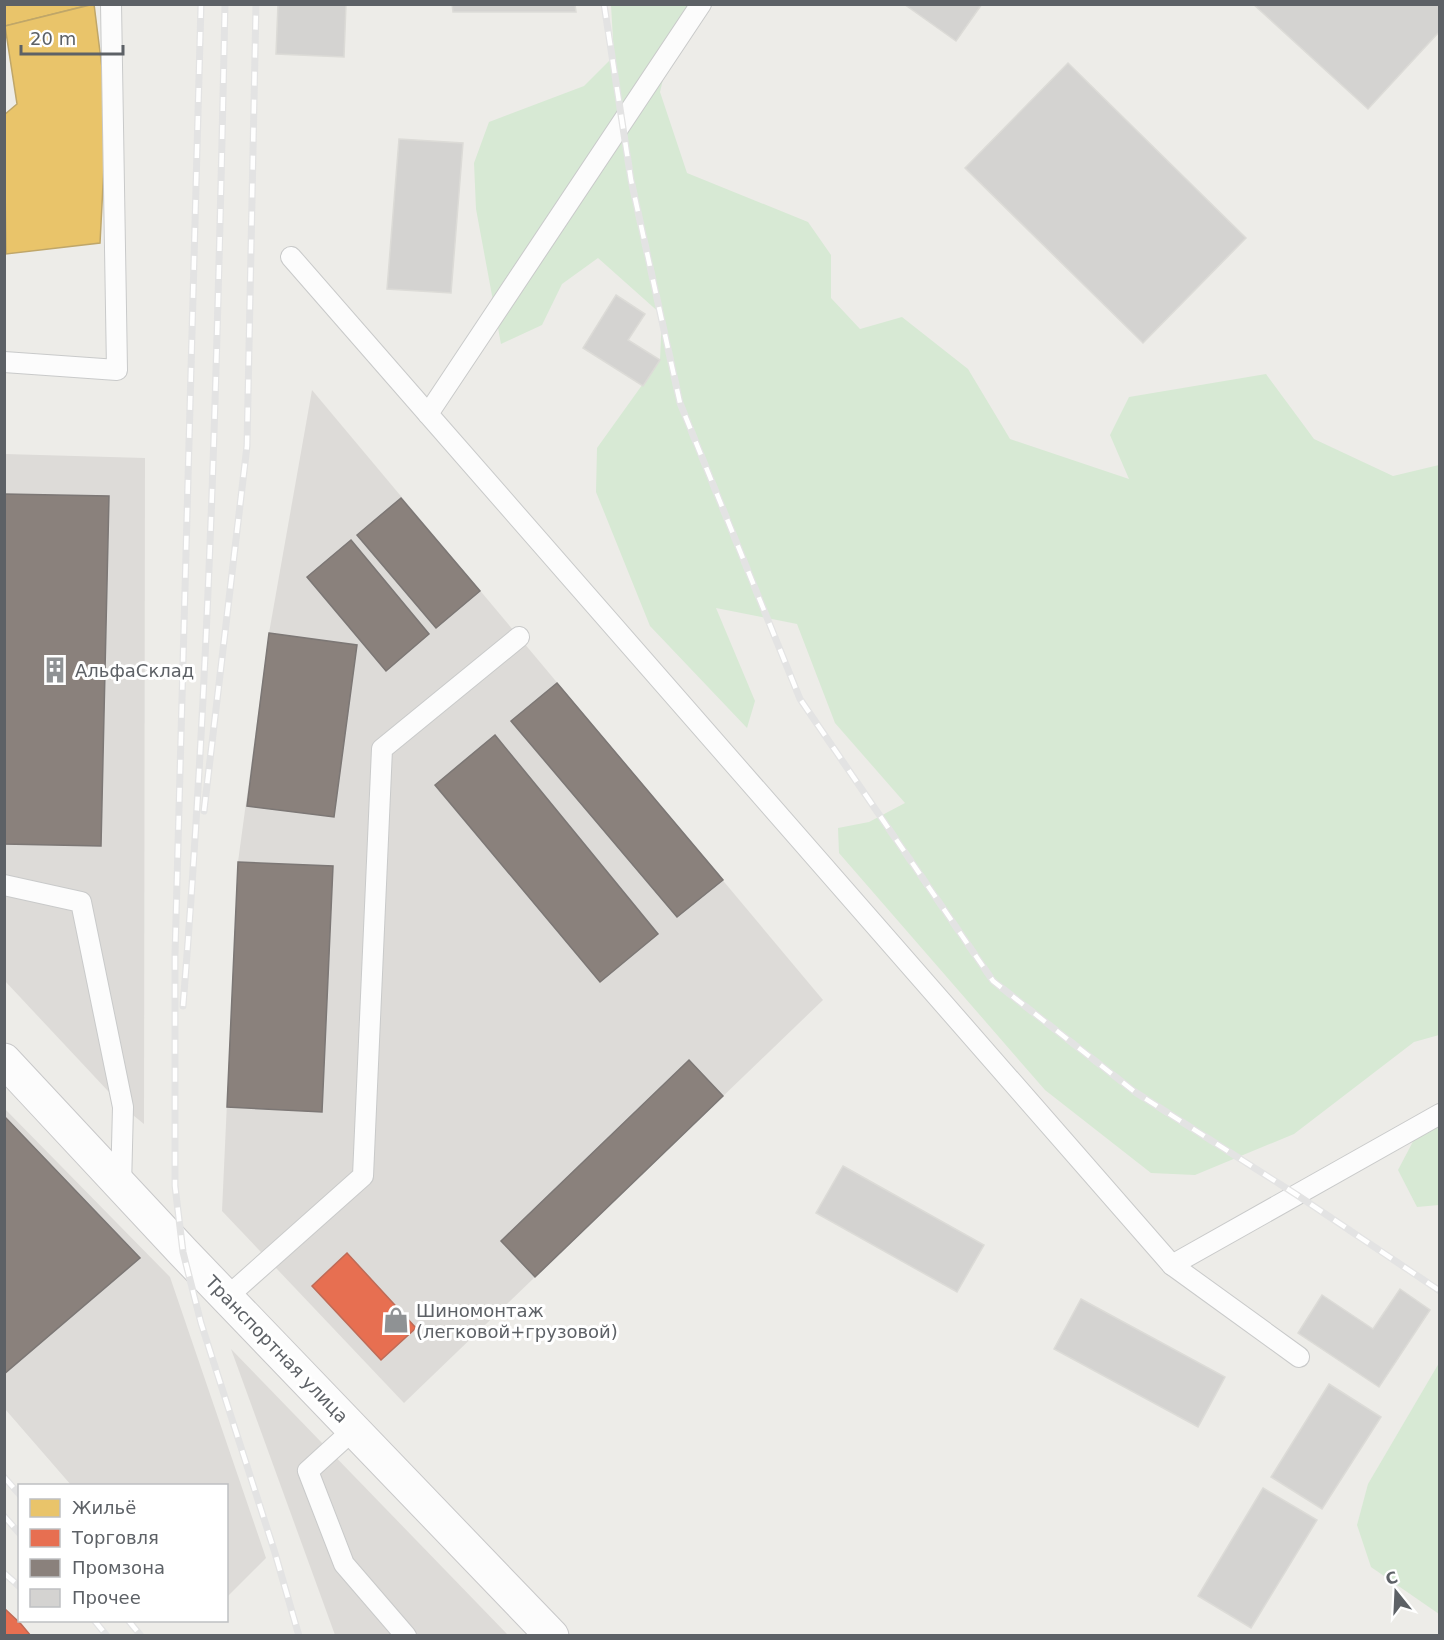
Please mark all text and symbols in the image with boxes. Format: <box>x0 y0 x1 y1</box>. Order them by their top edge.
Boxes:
scale bar <box>21 18 123 56</box>
text: 20 m <box>30 28 76 49</box>
building icon: АльфаСклад <box>40 655 70 685</box>
place label: АльфаСклад <box>75 660 194 681</box>
street label: Транспортная улица <box>201 1270 353 1427</box>
place label: Шиномонтаж (легковой+грузовой) <box>416 1300 618 1342</box>
shop icon: Шиномонтаж (легковой+грузовой) <box>381 1305 411 1335</box>
legend <box>18 1484 228 1622</box>
text: Жильё <box>72 1497 136 1518</box>
text: Торговля <box>71 1527 159 1548</box>
text: Промзона <box>72 1557 165 1578</box>
north arrow <box>1366 1562 1426 1622</box>
text: С <box>1383 1567 1400 1589</box>
text: Прочее <box>72 1587 141 1608</box>

